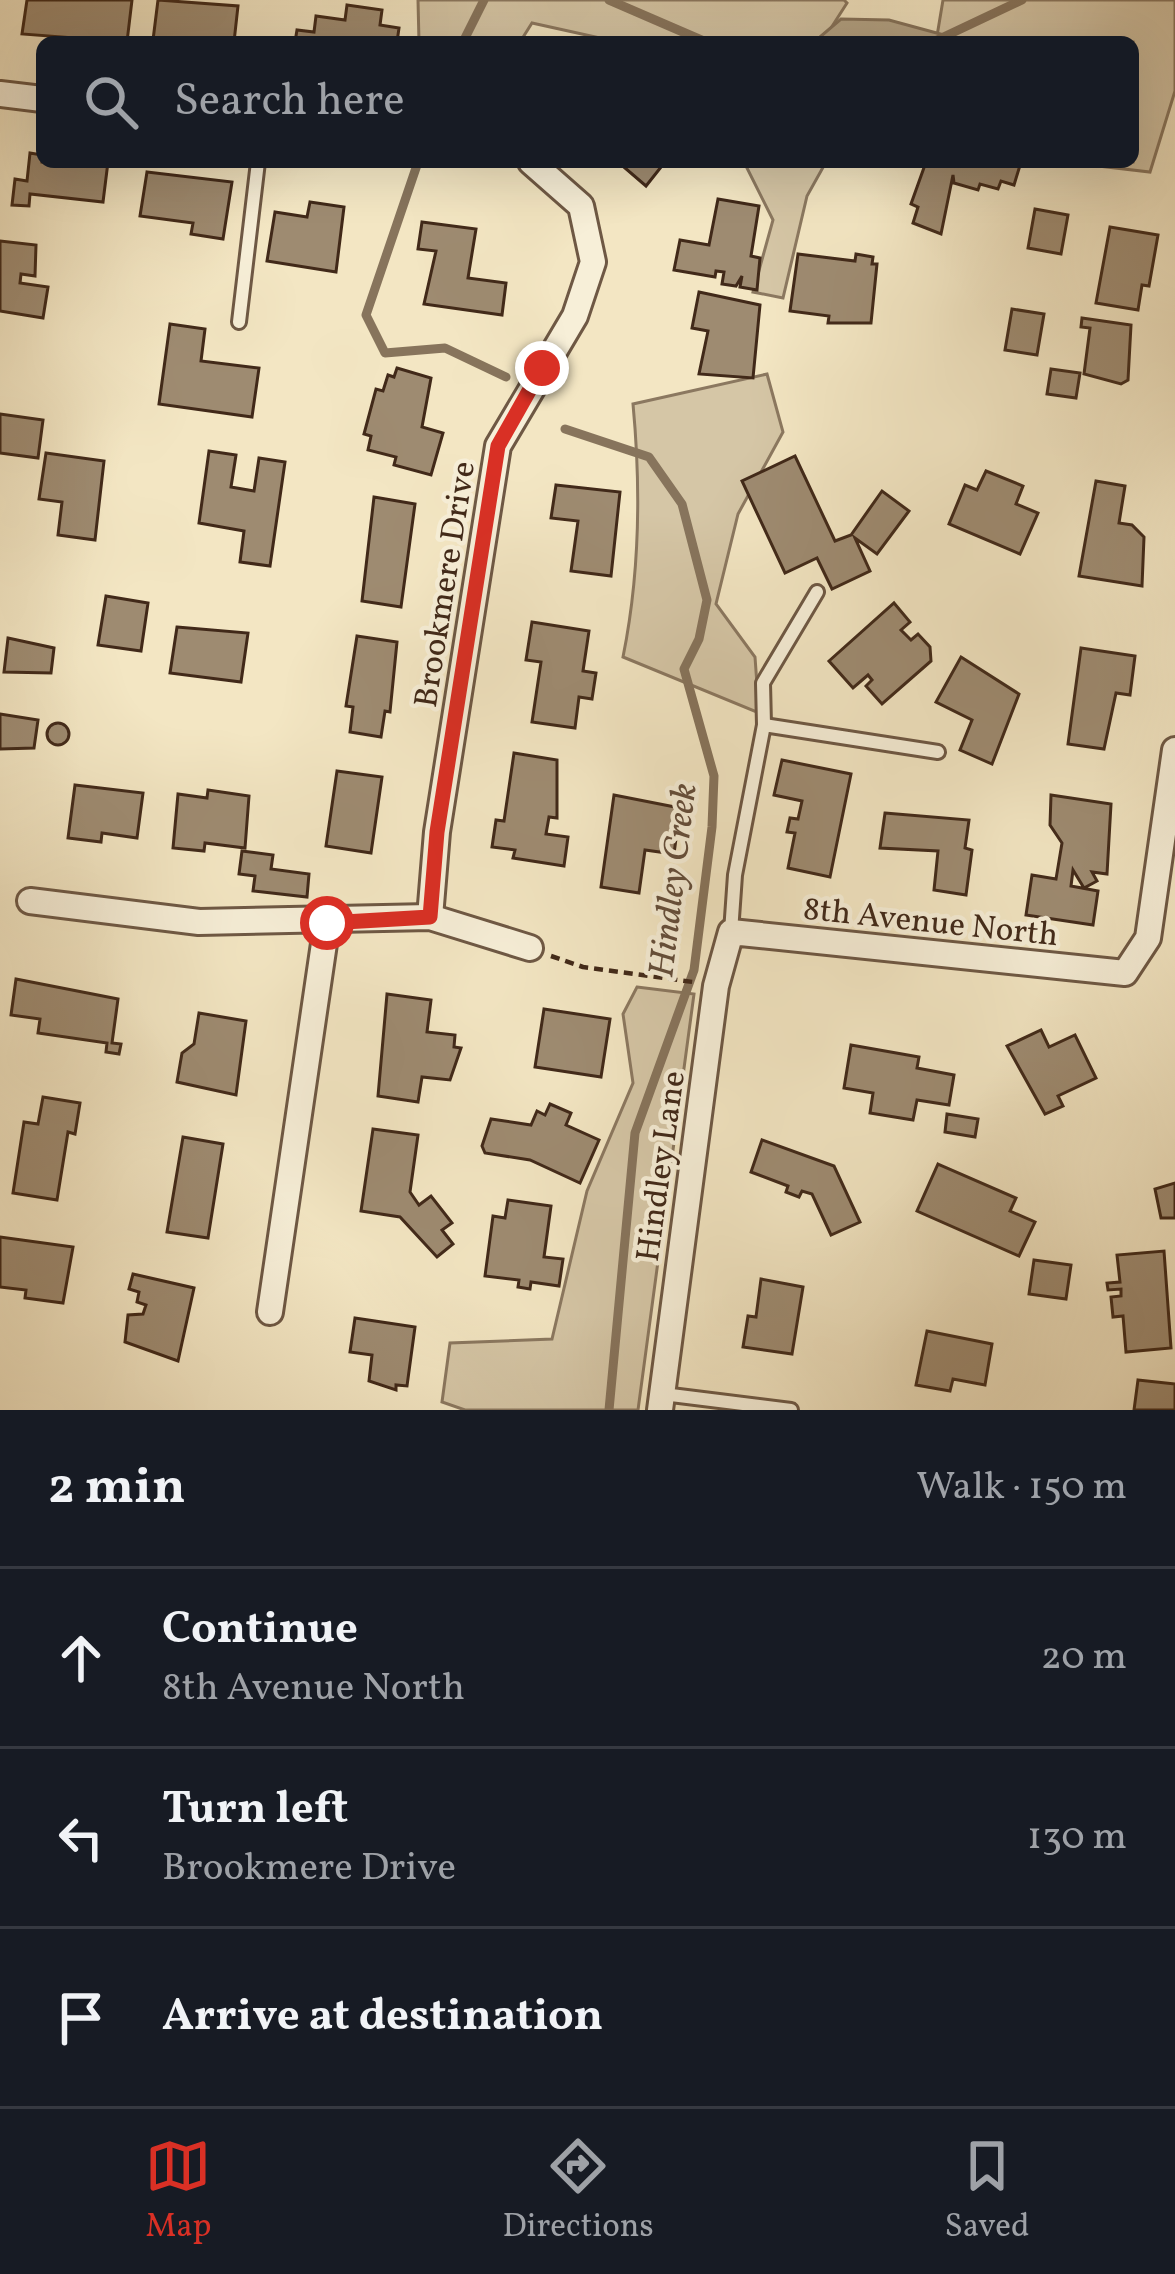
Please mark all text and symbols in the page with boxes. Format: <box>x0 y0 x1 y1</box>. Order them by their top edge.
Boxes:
search box <box>36 36 1139 168</box>
icon: search <box>78 69 144 135</box>
text: Search here <box>174 71 405 134</box>
route end <box>515 341 569 395</box>
street label: Brookmere Drive <box>405 458 489 711</box>
water label: Hindley Creek <box>638 781 712 980</box>
street label: 8th Avenue North <box>801 888 1060 960</box>
route start <box>300 896 354 950</box>
street label: Hindley Lane <box>627 1068 699 1265</box>
text: 2 min <box>48 1453 186 1524</box>
text: Walk · 150 m <box>916 1461 1127 1515</box>
text: Continue <box>162 1599 358 1662</box>
icon: ahead <box>48 1625 114 1691</box>
text: 20 m <box>1041 1631 1127 1685</box>
text: 8th Avenue North <box>162 1662 465 1716</box>
text: Turn left <box>162 1779 348 1842</box>
icon: left <box>48 1805 114 1871</box>
text: 130 m <box>1027 1811 1127 1865</box>
text: Brookmere Drive <box>162 1842 456 1896</box>
icon: arrive <box>48 1985 114 2051</box>
text: Arrive at destination <box>162 1986 603 2049</box>
tab: Map <box>145 2133 212 2251</box>
tab: Directions <box>502 2133 654 2251</box>
tab: Saved <box>945 2133 1030 2251</box>

